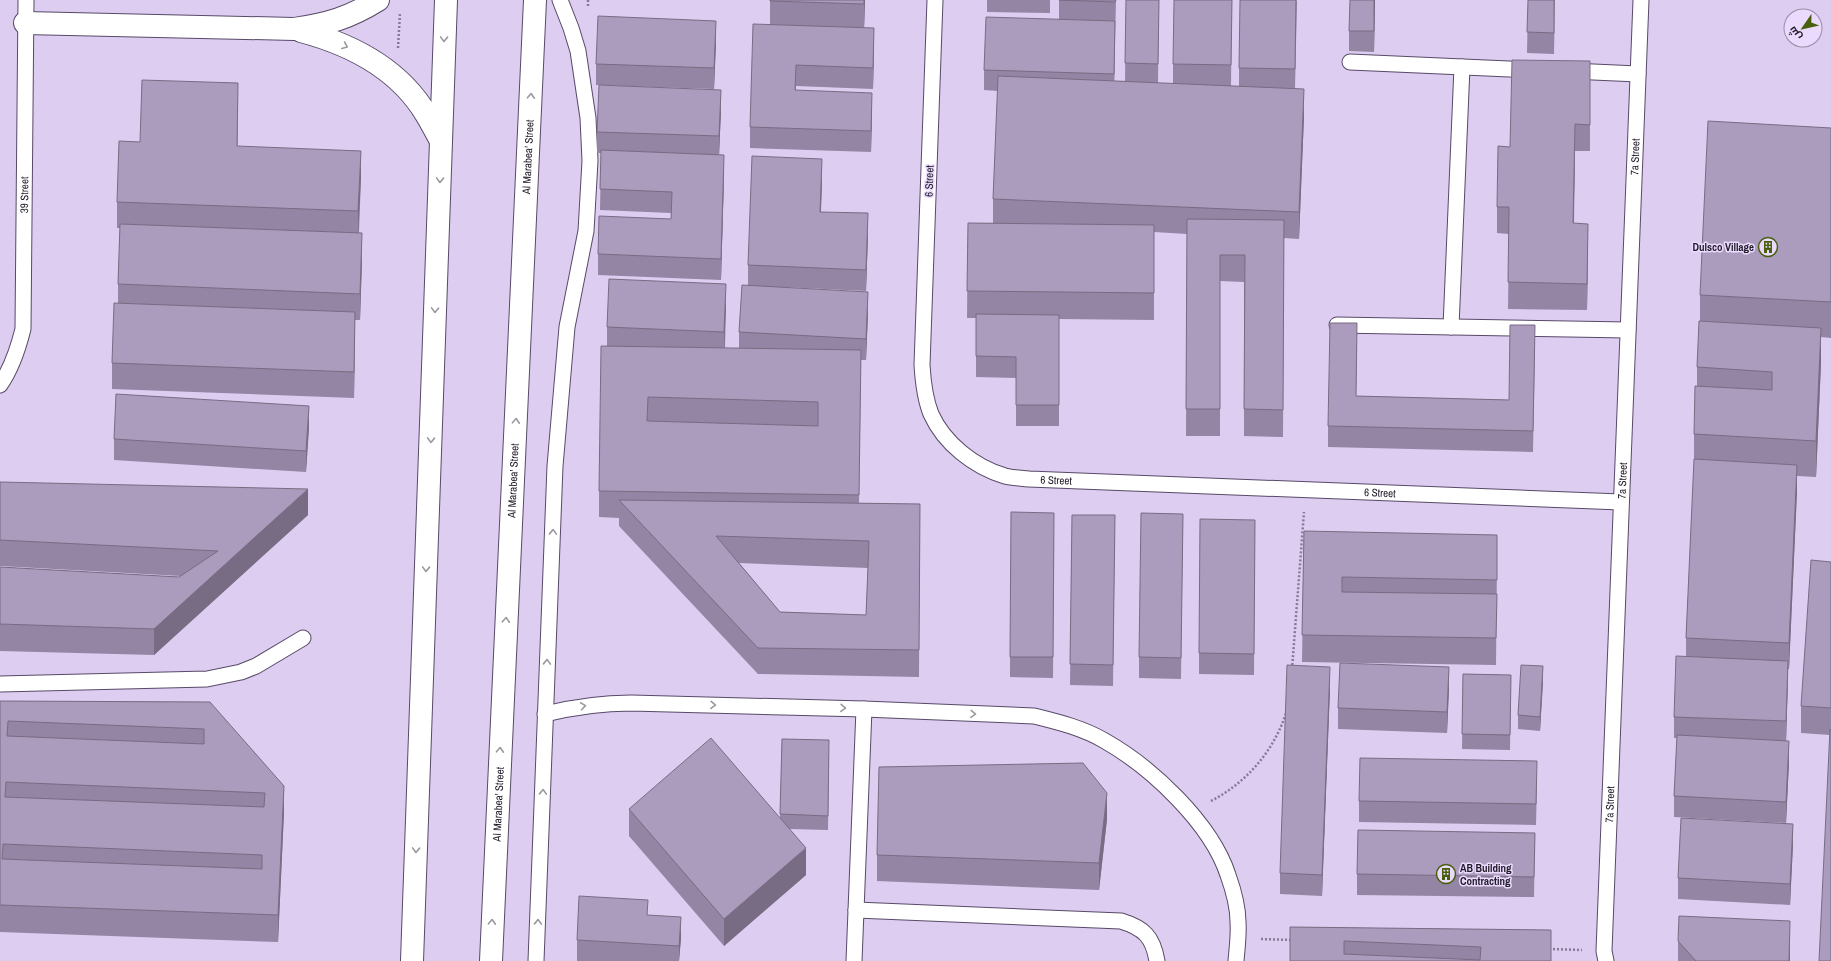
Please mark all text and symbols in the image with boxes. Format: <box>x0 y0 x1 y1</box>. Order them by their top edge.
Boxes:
north arrow <box>1783 8 1823 48</box>
text: ش <box>1785 24 1804 43</box>
one-way arrow <box>440 36 449 42</box>
one-way arrow <box>341 41 348 49</box>
one-way arrow <box>527 93 535 99</box>
street label: Al Marabea' Street <box>519 119 537 195</box>
street label: 7a Street <box>1627 138 1643 175</box>
street label: 6 Street <box>921 164 937 197</box>
street label: 39 Street <box>17 176 31 213</box>
one-way arrow <box>435 177 444 183</box>
building icon: Dulsco Village <box>1757 236 1779 258</box>
place label: Dulsco Village <box>1692 240 1754 254</box>
one-way arrow <box>431 307 439 313</box>
one-way arrow <box>511 418 520 424</box>
one-way arrow <box>426 437 435 443</box>
street label: Al Marabea' Street <box>504 442 522 519</box>
street label: 7a Street <box>1615 461 1630 499</box>
street label: 6 Street <box>1040 472 1073 488</box>
street label: 6 Street <box>1364 485 1397 500</box>
one-way arrow <box>548 529 557 535</box>
one-way arrow <box>422 566 430 572</box>
one-way arrow <box>502 617 511 623</box>
one-way arrow <box>543 659 552 665</box>
one-way arrow <box>710 701 716 709</box>
one-way arrow <box>580 702 586 711</box>
one-way arrow <box>840 704 846 713</box>
one-way arrow <box>970 710 976 718</box>
one-way arrow <box>496 747 505 753</box>
street label: Al Marabea' Street <box>489 766 507 843</box>
street label: 7a Street <box>1602 785 1617 823</box>
one-way arrow <box>538 789 547 795</box>
one-way arrow <box>412 847 420 853</box>
place label: AB Building Contracting <box>1460 861 1512 888</box>
building icon: AB Building Contracting <box>1435 863 1457 885</box>
one-way arrow <box>488 919 497 925</box>
one-way arrow <box>534 919 542 925</box>

